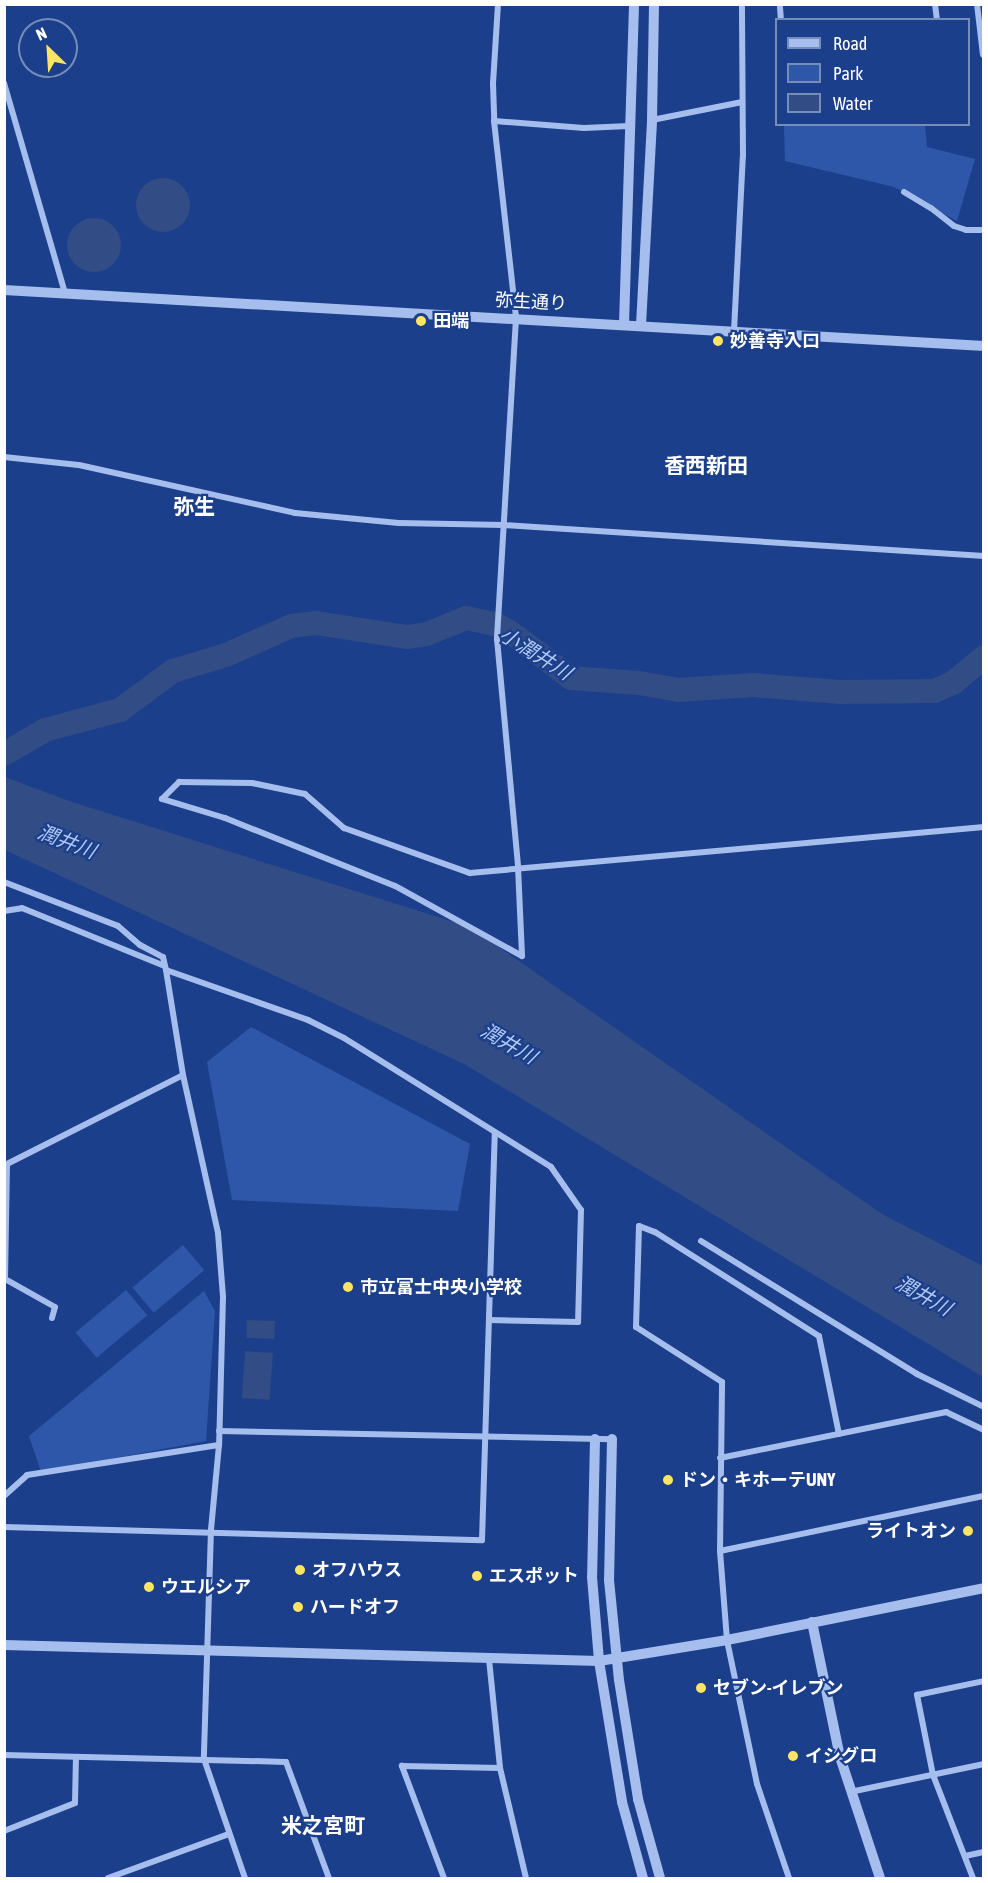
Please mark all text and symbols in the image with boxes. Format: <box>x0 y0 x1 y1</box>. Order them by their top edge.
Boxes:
north arrow <box>18 18 78 78</box>
legend <box>775 18 970 126</box>
text: N <box>33 23 49 44</box>
text: Road <box>833 33 867 54</box>
text: Park <box>833 63 863 84</box>
text: Water <box>833 93 872 114</box>
street label: 弥生通り <box>494 289 568 315</box>
place label: 田端 <box>433 310 469 332</box>
marker: 田端 <box>414 314 428 328</box>
place label: 妙善寺入口 <box>730 330 820 352</box>
marker: 妙善寺入口 <box>711 334 725 348</box>
district label: 香西新田 <box>664 452 748 478</box>
district label: 弥生 <box>173 493 215 519</box>
water label: 小潤井川 <box>496 622 576 684</box>
water label: 潤井川 <box>35 819 99 863</box>
water label: 潤井川 <box>477 1018 541 1068</box>
water label: 潤井川 <box>892 1270 956 1320</box>
place label: 市立富士中央小学校 <box>360 1276 522 1298</box>
marker: 市立富士中央小学校 <box>341 1280 355 1294</box>
place label: ドン・キホーテUNY <box>680 1469 835 1491</box>
marker: ドン・キホーテUNY <box>661 1473 675 1487</box>
place label: ライトオン <box>866 1520 956 1542</box>
marker: ライトオン <box>961 1524 975 1538</box>
place label: オフハウス <box>312 1559 402 1581</box>
marker: オフハウス <box>293 1563 307 1577</box>
place label: エスポット <box>489 1565 579 1587</box>
marker: エスポット <box>470 1569 484 1583</box>
place label: ウエルシア <box>161 1576 251 1598</box>
marker: ウエルシア <box>142 1580 156 1594</box>
place label: ハードオフ <box>310 1596 400 1618</box>
marker: ハードオフ <box>291 1600 305 1614</box>
place label: セブン-イレブン <box>713 1677 843 1699</box>
marker: セブン-イレブン <box>694 1681 708 1695</box>
place label: イシグロ <box>805 1745 877 1767</box>
marker: イシグロ <box>786 1749 800 1763</box>
district label: 米之宮町 <box>281 1812 365 1838</box>

